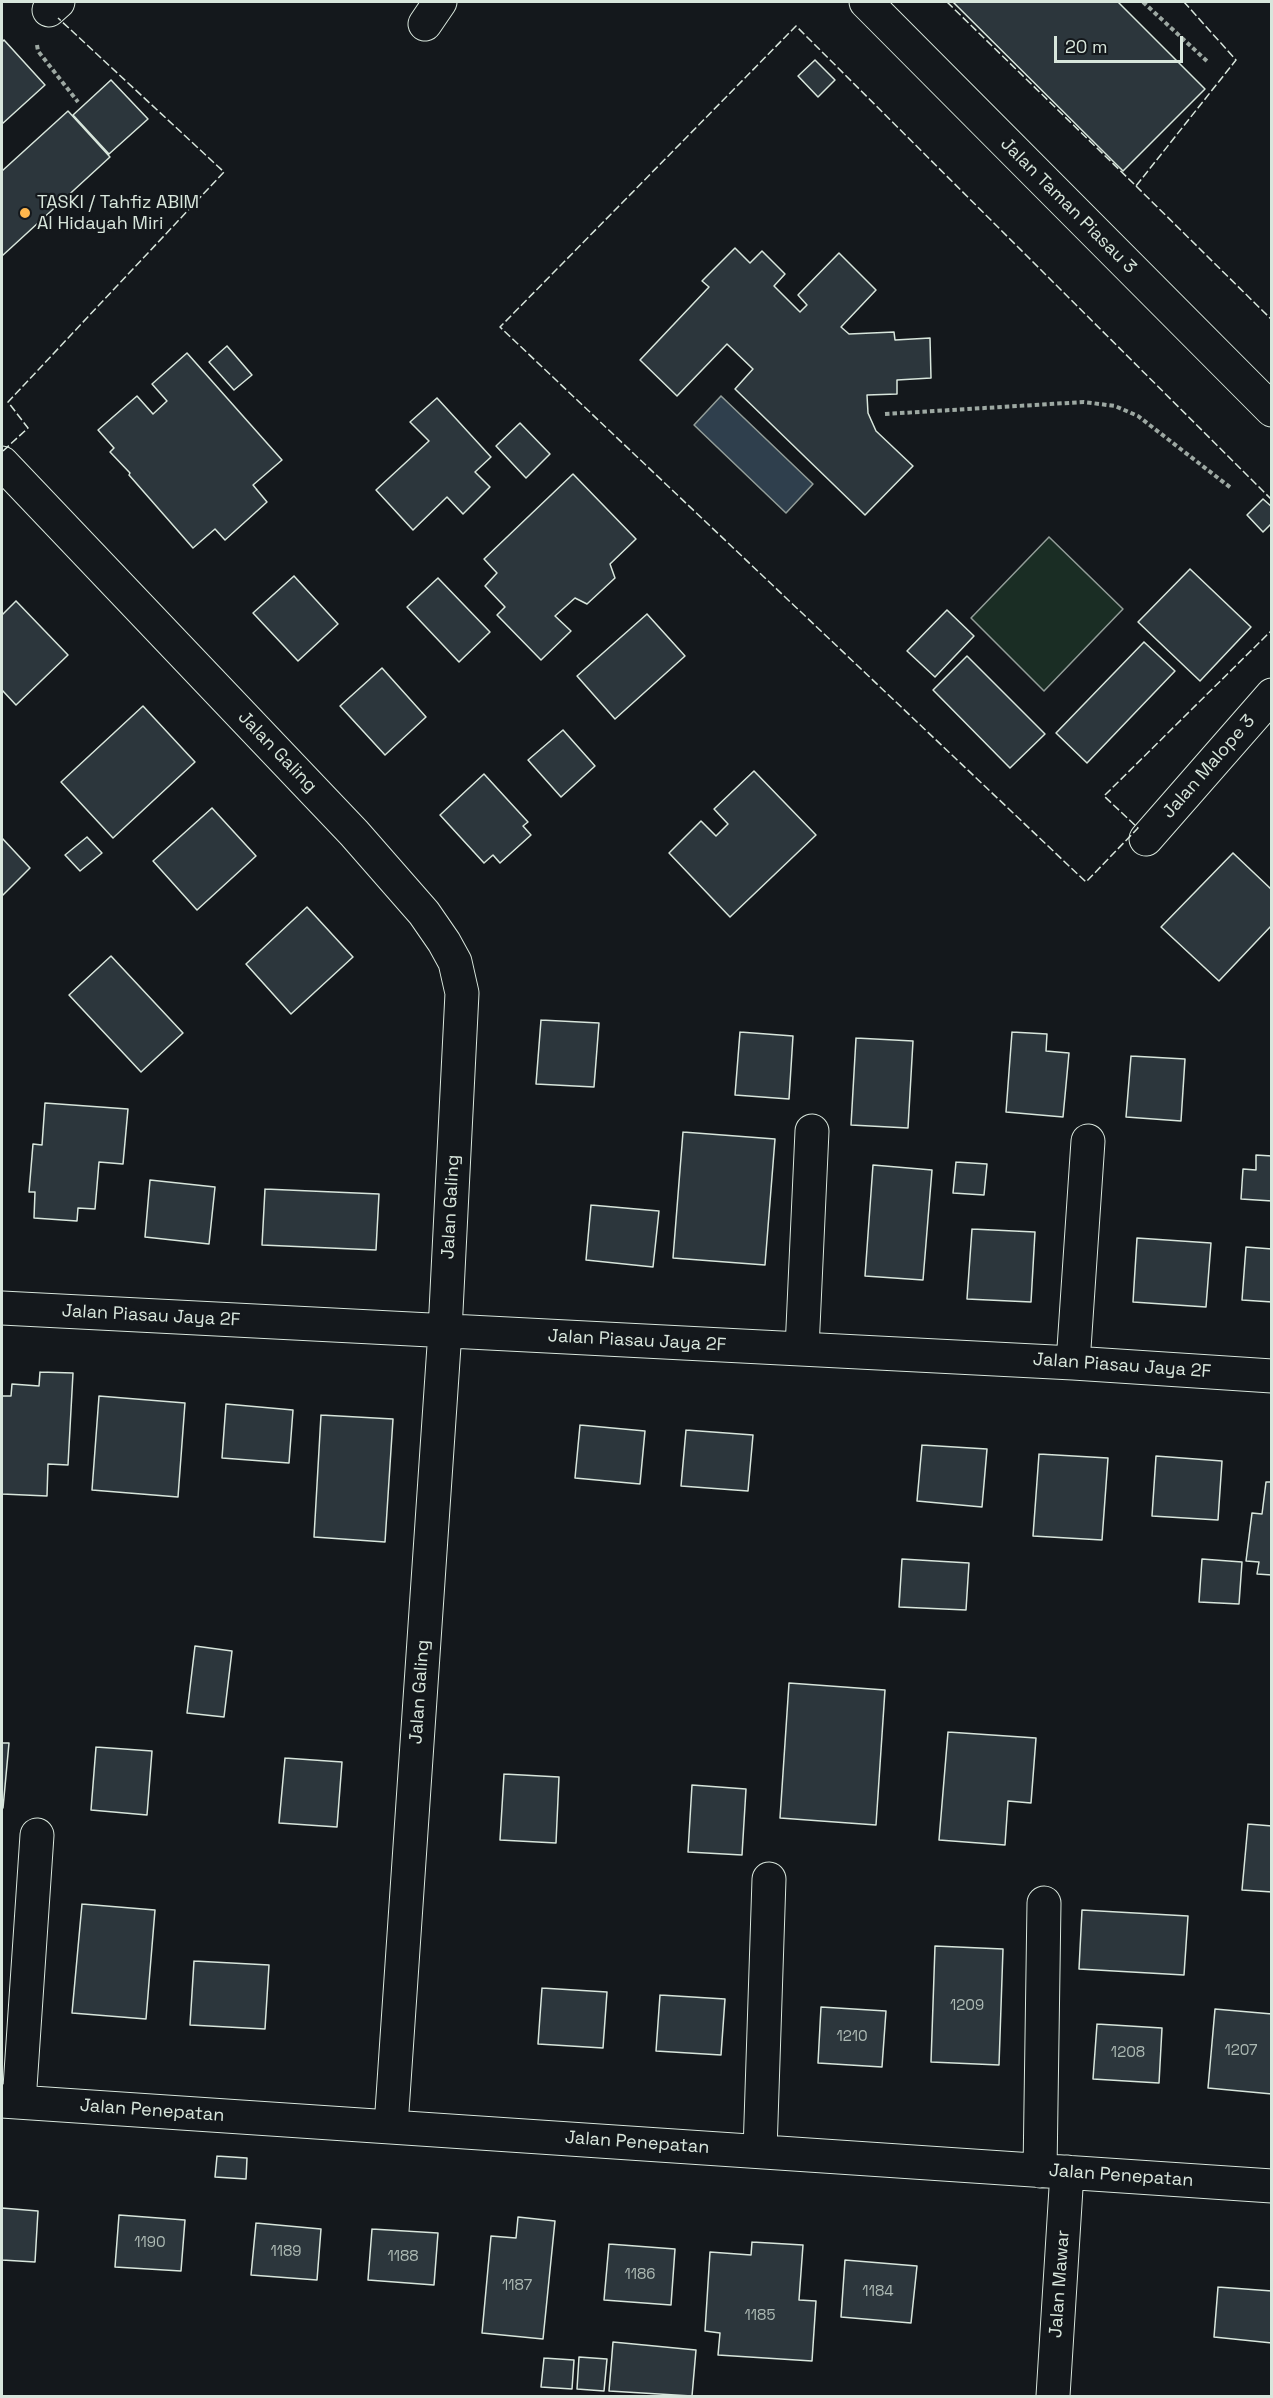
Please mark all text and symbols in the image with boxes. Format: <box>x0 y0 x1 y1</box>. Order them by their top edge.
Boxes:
scale bar <box>1057 24 1186 62</box>
text: 20 m <box>1065 35 1108 58</box>
street label: Jalan Taman Piasau 3 <box>996 134 1140 278</box>
place label: TASKI / Tahfiz ABIM Al Hidayah Miri <box>37 192 199 234</box>
marker: TASKI / Tahfiz ABIM Al Hidayah Miri <box>18 206 32 220</box>
street label: Jalan Galing <box>233 707 321 797</box>
street label: Jalan Malope 3 <box>1158 711 1260 823</box>
street label: Jalan Galing <box>437 1154 465 1260</box>
street label: Jalan Piasau Jaya 2F <box>61 1301 241 1331</box>
street label: Jalan Piasau Jaya 2F <box>547 1326 727 1356</box>
street label: Jalan Piasau Jaya 2F <box>1032 1349 1212 1383</box>
street label: Jalan Galing <box>406 1639 434 1745</box>
house number: 1209 <box>950 1997 984 2015</box>
house number: 1210 <box>836 2028 868 2046</box>
house number: 1207 <box>1224 2042 1258 2060</box>
house number: 1208 <box>1111 2044 1145 2062</box>
street label: Jalan Penepatan <box>79 2095 225 2127</box>
street label: Jalan Penepatan <box>564 2127 710 2159</box>
street label: Jalan Penepatan <box>1048 2160 1194 2192</box>
street label: Jalan Mawar <box>1045 2229 1075 2339</box>
house number: 1190 <box>134 2234 166 2252</box>
house number: 1189 <box>270 2243 302 2261</box>
house number: 1188 <box>387 2248 419 2266</box>
house number: 1186 <box>624 2266 656 2284</box>
house number: 1187 <box>502 2277 532 2295</box>
house number: 1184 <box>862 2283 894 2301</box>
house number: 1185 <box>745 2307 775 2325</box>

